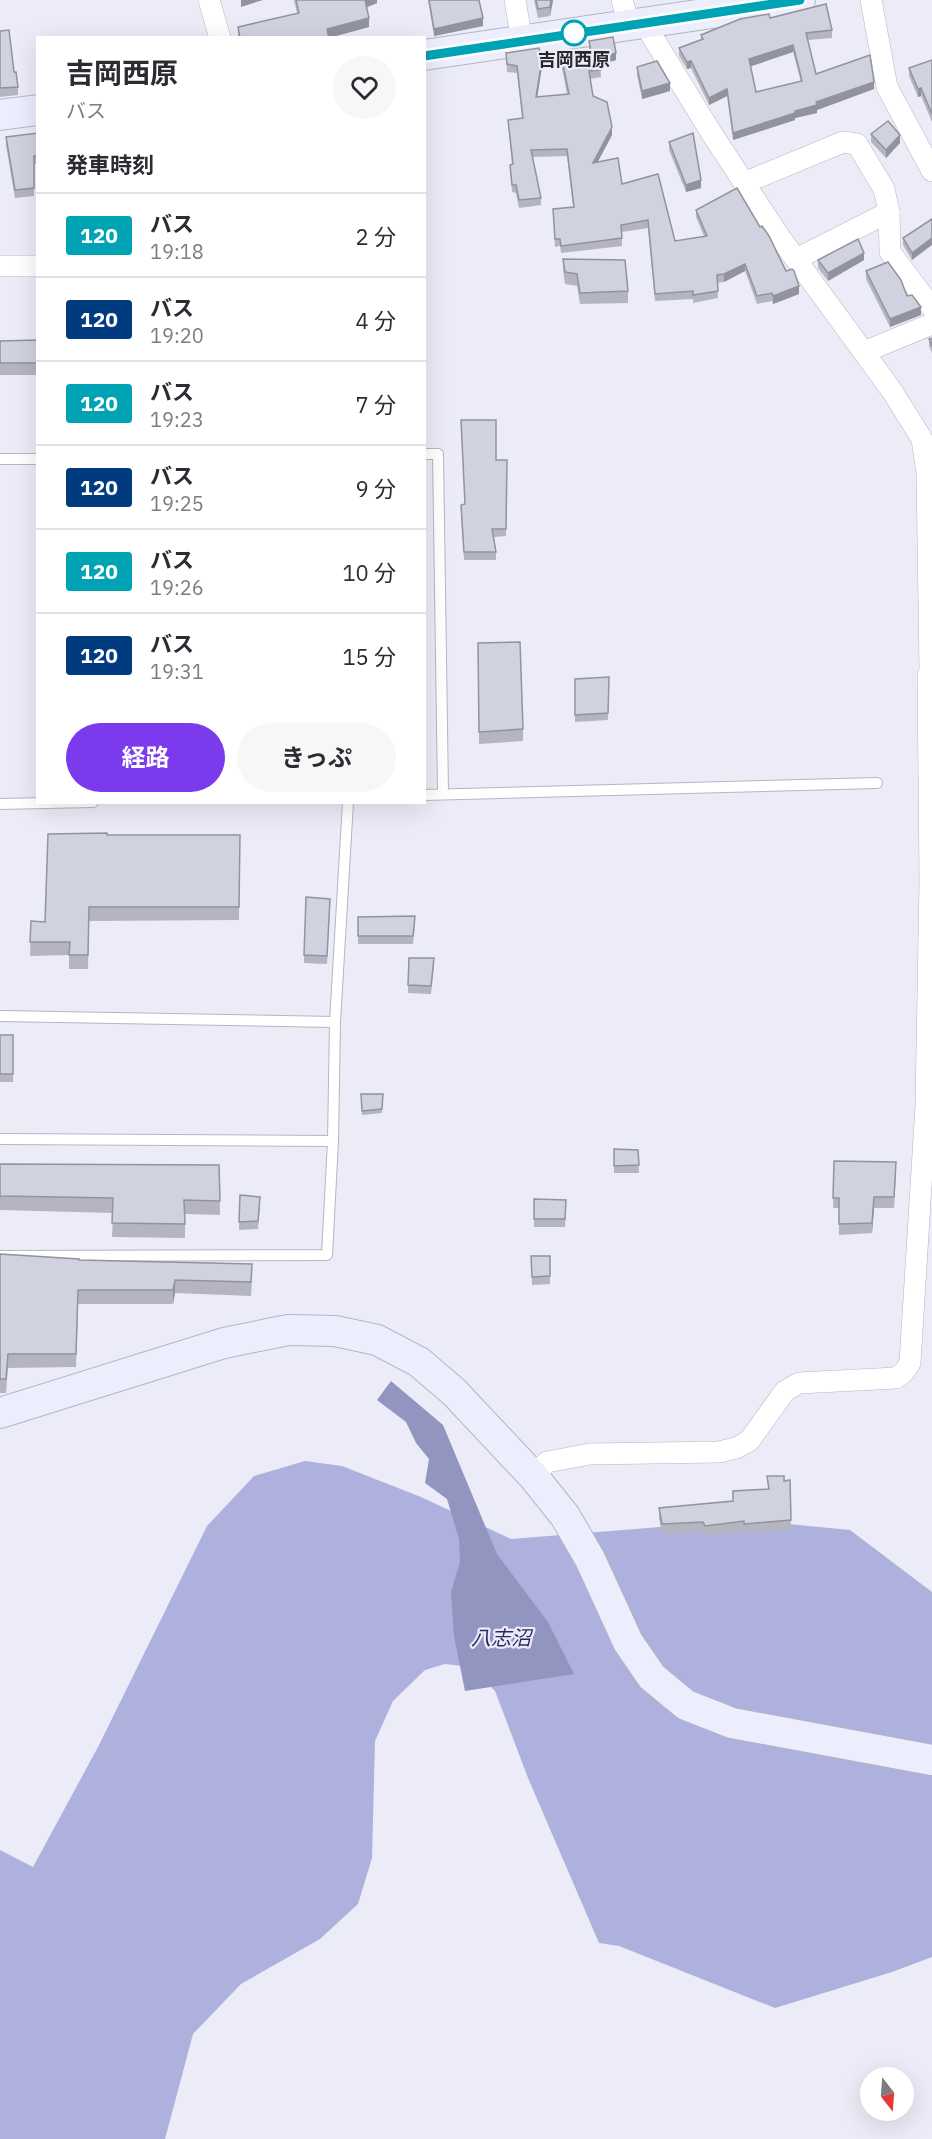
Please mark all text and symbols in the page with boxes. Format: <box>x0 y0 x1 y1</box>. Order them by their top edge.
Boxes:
marker: 吉岡西原 <box>561 20 587 46</box>
place label: 吉岡西原 <box>538 48 610 71</box>
text: 吉岡西原 <box>66 54 178 91</box>
button: heart <box>333 56 396 119</box>
text: バス <box>66 97 106 124</box>
text: 発車時刻 <box>66 150 154 179</box>
text: バス <box>150 209 194 238</box>
text: 120 <box>80 221 118 249</box>
text: 2 分 <box>356 222 396 251</box>
text: 19:18 <box>150 238 204 265</box>
text: バス <box>150 293 194 322</box>
text: 120 <box>80 305 118 333</box>
text: 4 分 <box>356 306 396 335</box>
text: 19:20 <box>150 322 204 349</box>
text: バス <box>150 377 194 406</box>
text: 120 <box>80 389 118 417</box>
text: 7 分 <box>356 390 396 419</box>
text: 19:23 <box>150 406 204 433</box>
text: バス <box>150 461 194 490</box>
text: 120 <box>80 473 118 501</box>
text: 9 分 <box>356 474 396 503</box>
text: 19:25 <box>150 490 204 517</box>
text: バス <box>150 545 194 574</box>
text: 120 <box>80 557 118 585</box>
text: 10 分 <box>342 558 396 587</box>
text: 19:26 <box>150 574 204 601</box>
text: バス <box>150 629 194 658</box>
text: 120 <box>80 641 118 669</box>
text: 15 分 <box>342 642 396 671</box>
text: 19:31 <box>150 658 204 685</box>
button: 経路 <box>66 723 225 792</box>
button: きっぷ <box>237 723 396 792</box>
water label: 八志沼 <box>471 1624 534 1651</box>
north arrow <box>860 2067 914 2121</box>
map controls <box>860 2067 914 2121</box>

